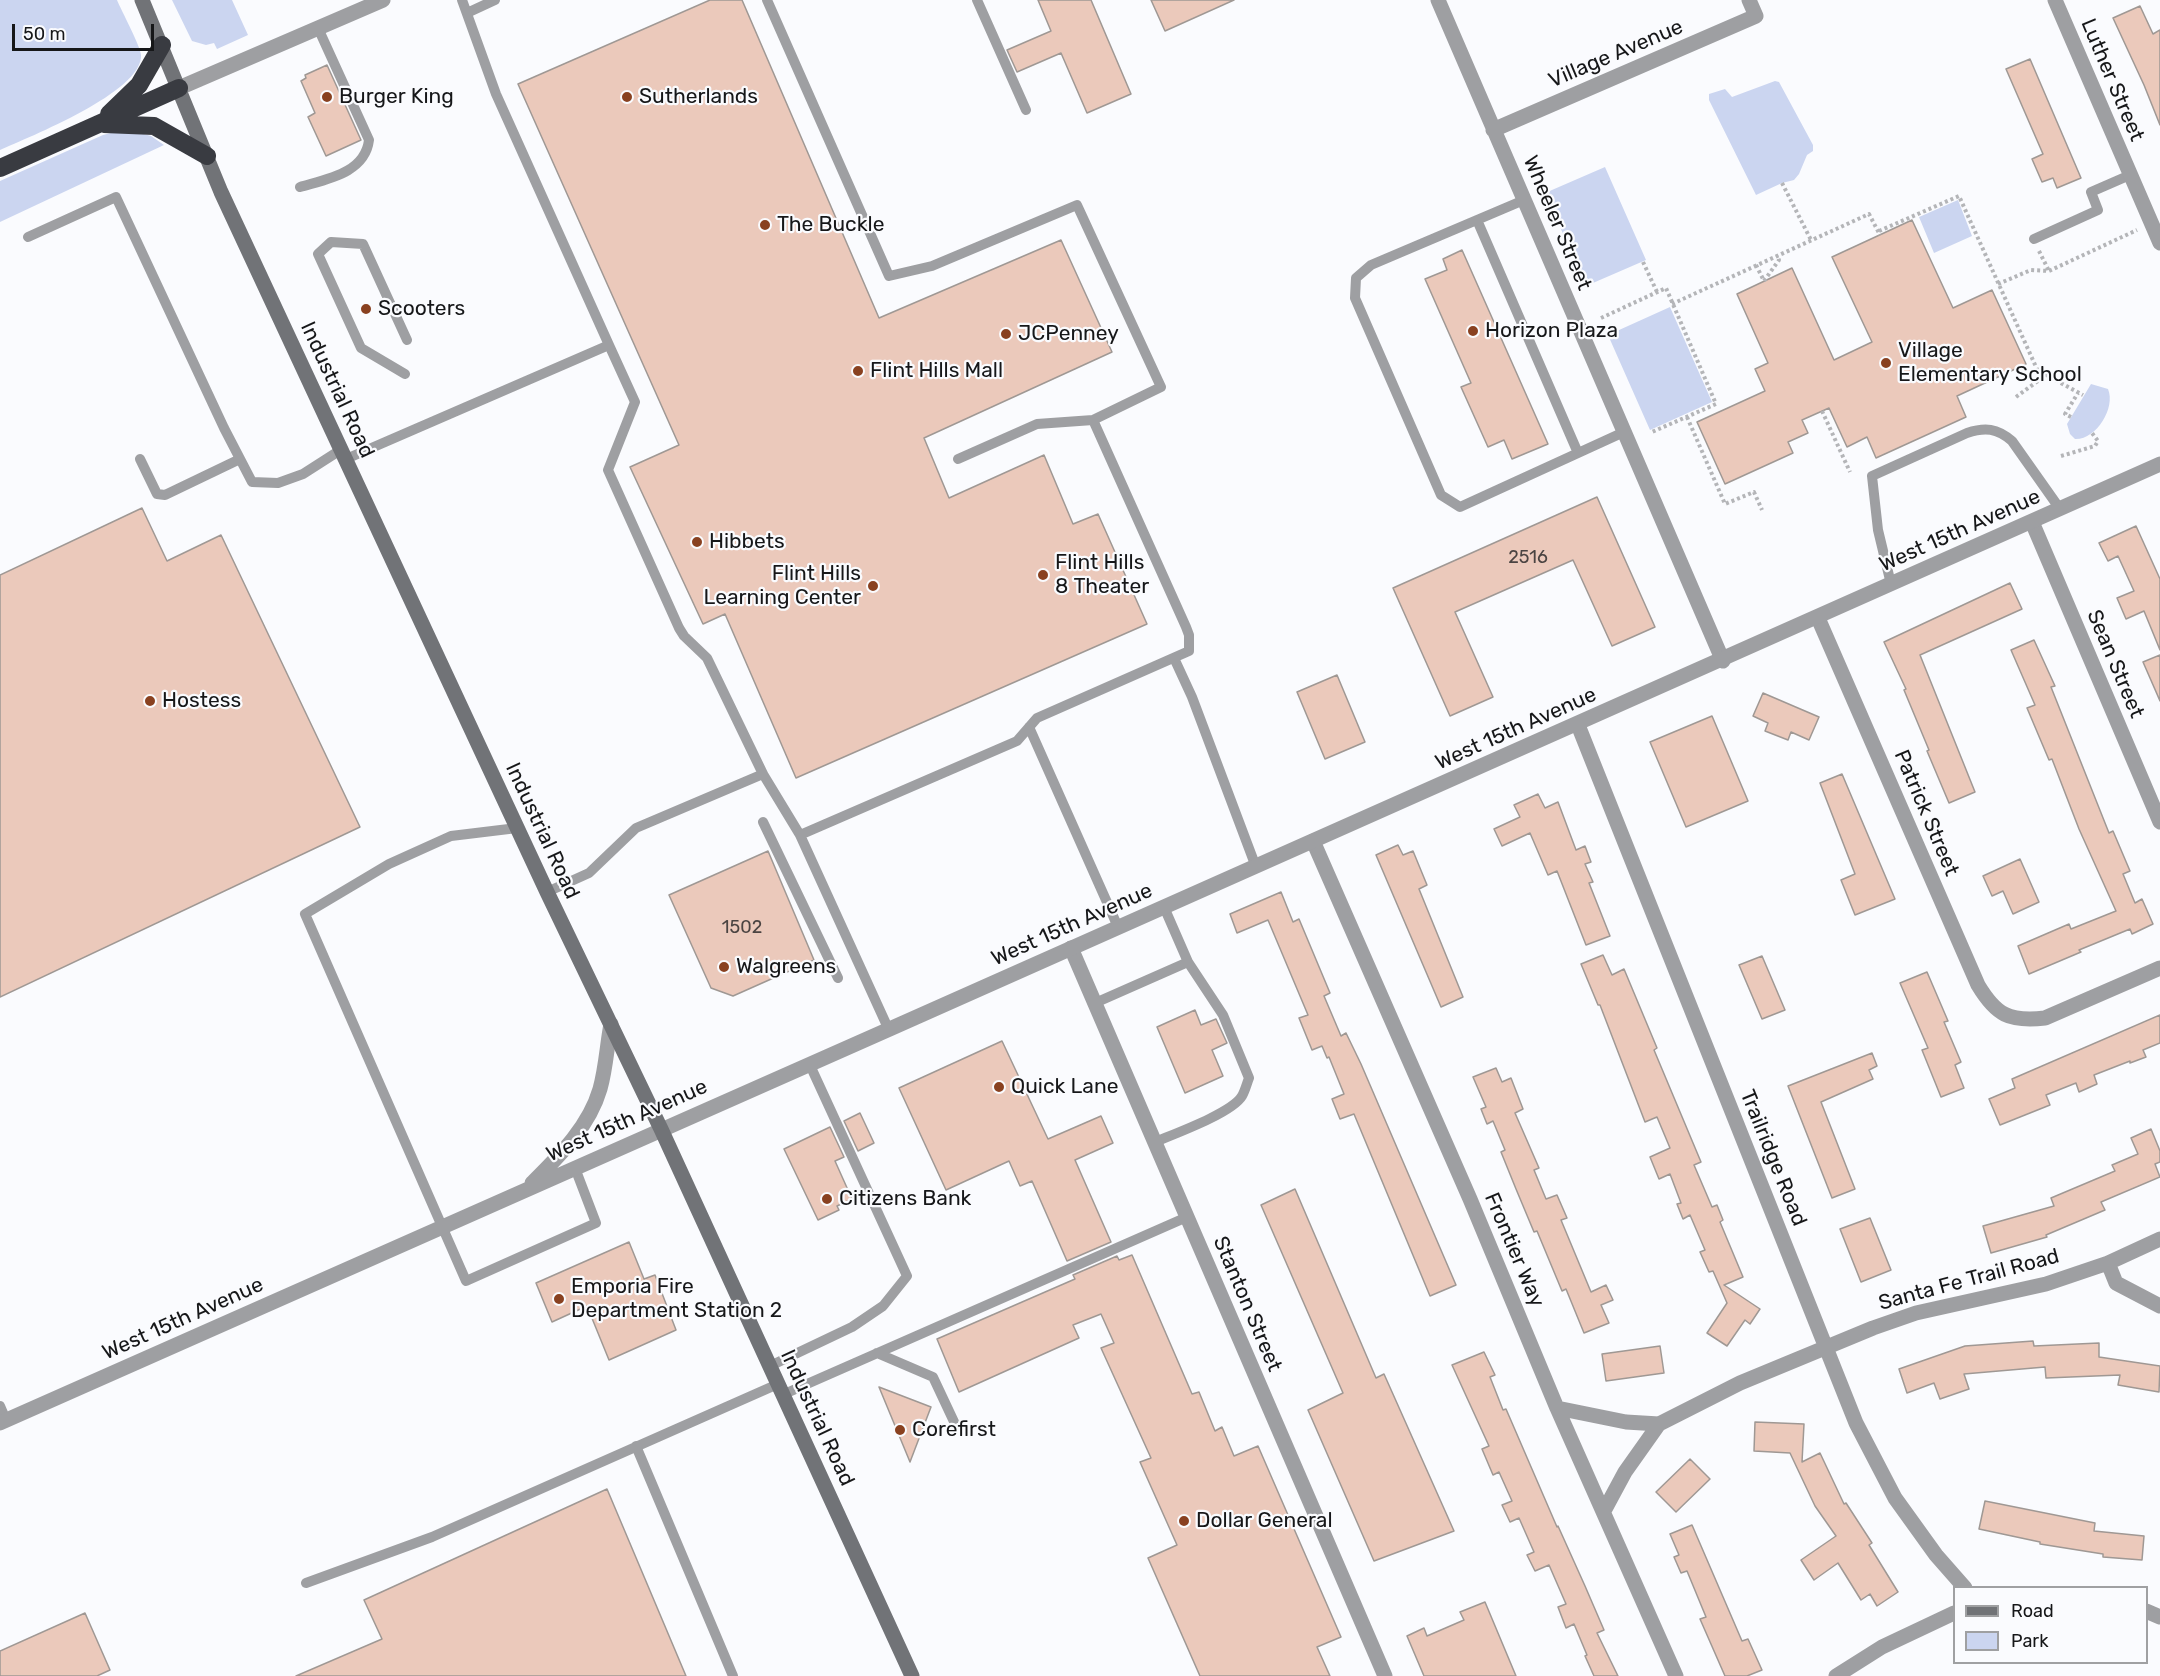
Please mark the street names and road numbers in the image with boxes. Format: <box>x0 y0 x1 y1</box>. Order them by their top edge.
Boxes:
street label: Village Avenue <box>1545 14 1687 94</box>
street label: Luther Street <box>2075 15 2149 145</box>
street label: Wheeler Street <box>1517 152 1597 294</box>
street label: Industrial Road <box>294 318 380 462</box>
street label: West 15th Avenue <box>1876 484 2044 578</box>
street label: Sean Street <box>2081 606 2149 722</box>
street label: West 15th Avenue <box>1432 682 1600 776</box>
street label: Patrick Street <box>1888 746 1964 880</box>
street label: Industrial Road <box>499 759 585 903</box>
street label: West 15th Avenue <box>988 878 1156 972</box>
street label: West 15th Avenue <box>543 1074 711 1168</box>
street label: Trailridge Road <box>1734 1086 1812 1230</box>
street label: Frontier Way <box>1479 1189 1549 1311</box>
street label: Stanton Street <box>1207 1233 1287 1375</box>
street label: Santa Fe Trail Road <box>1876 1244 2062 1316</box>
street label: West 15th Avenue <box>99 1272 267 1366</box>
street label: Industrial Road <box>774 1346 860 1490</box>

